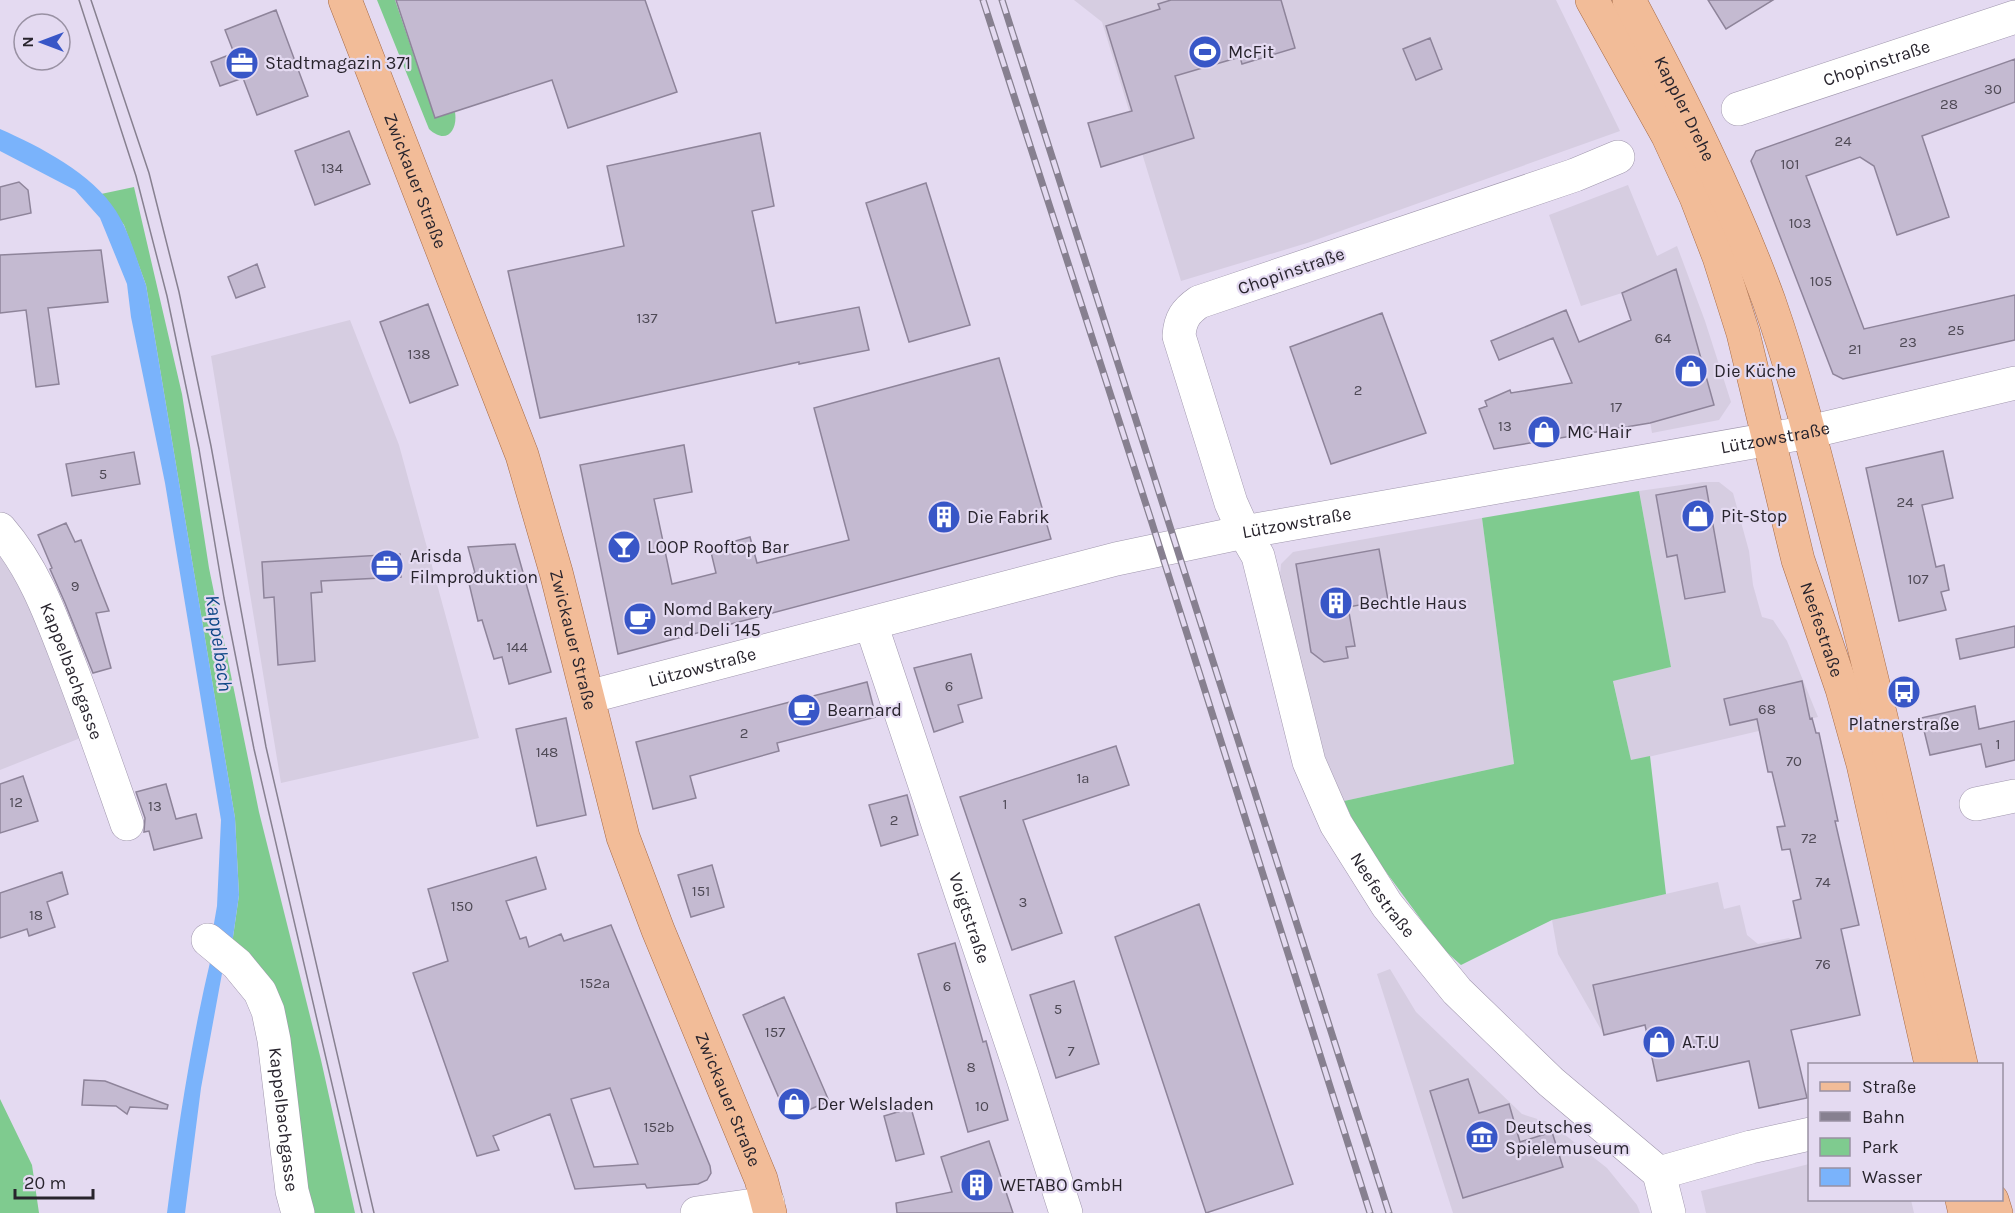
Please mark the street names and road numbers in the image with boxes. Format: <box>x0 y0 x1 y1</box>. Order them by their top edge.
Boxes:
street label: Chopinstraße <box>1820 35 1933 91</box>
street label: Kappler Drehe <box>1649 52 1720 165</box>
street label: Zwickauer Straße <box>379 110 452 252</box>
street label: Chopinstraße <box>1235 242 1347 300</box>
street label: Lützowstraße <box>1719 416 1832 458</box>
street label: Lützowstraße <box>1240 502 1353 543</box>
street label: Zwickauer Straße <box>545 567 601 712</box>
street label: Neefestraße <box>1795 579 1848 680</box>
street label: Kappelbachgasse <box>35 599 108 743</box>
street label: Lützowstraße <box>646 643 758 692</box>
street label: Neefestraße <box>1346 848 1420 942</box>
street label: Voigtstraße <box>944 870 995 966</box>
street label: Zwickauer Straße <box>690 1029 766 1170</box>
street label: Kappelbachgasse <box>264 1046 303 1193</box>

